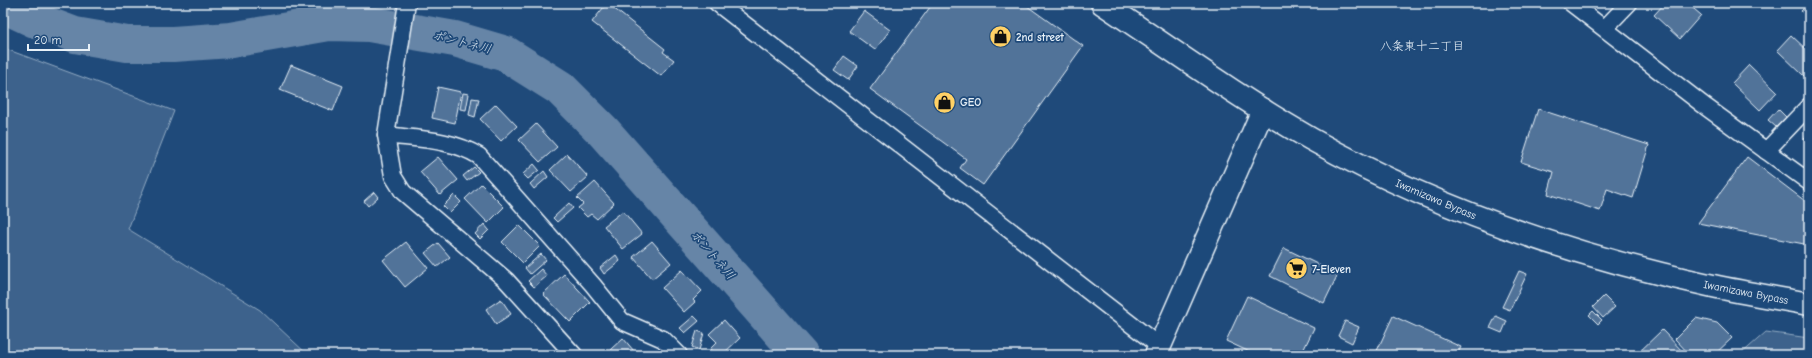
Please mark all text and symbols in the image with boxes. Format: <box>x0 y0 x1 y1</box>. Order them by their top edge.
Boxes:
shop icon: 2nd street <box>988 24 1014 50</box>
scale bar <box>28 26 89 52</box>
water label: ポントネ川 <box>431 28 493 56</box>
place label: 2nd street <box>1016 31 1064 44</box>
text: 20 m <box>34 33 62 47</box>
district label: 八条東十二丁目 <box>1380 39 1464 53</box>
shop icon: GEO <box>932 89 958 115</box>
place label: GEO <box>960 96 981 109</box>
street label: Iwamizawa Bypass <box>1394 177 1478 222</box>
water label: ポントネ川 <box>688 228 738 282</box>
supermarket icon: 7-Eleven <box>1284 256 1310 282</box>
place label: 7-Eleven <box>1312 263 1351 276</box>
street label: Iwamizawa Bypass <box>1702 278 1790 307</box>

